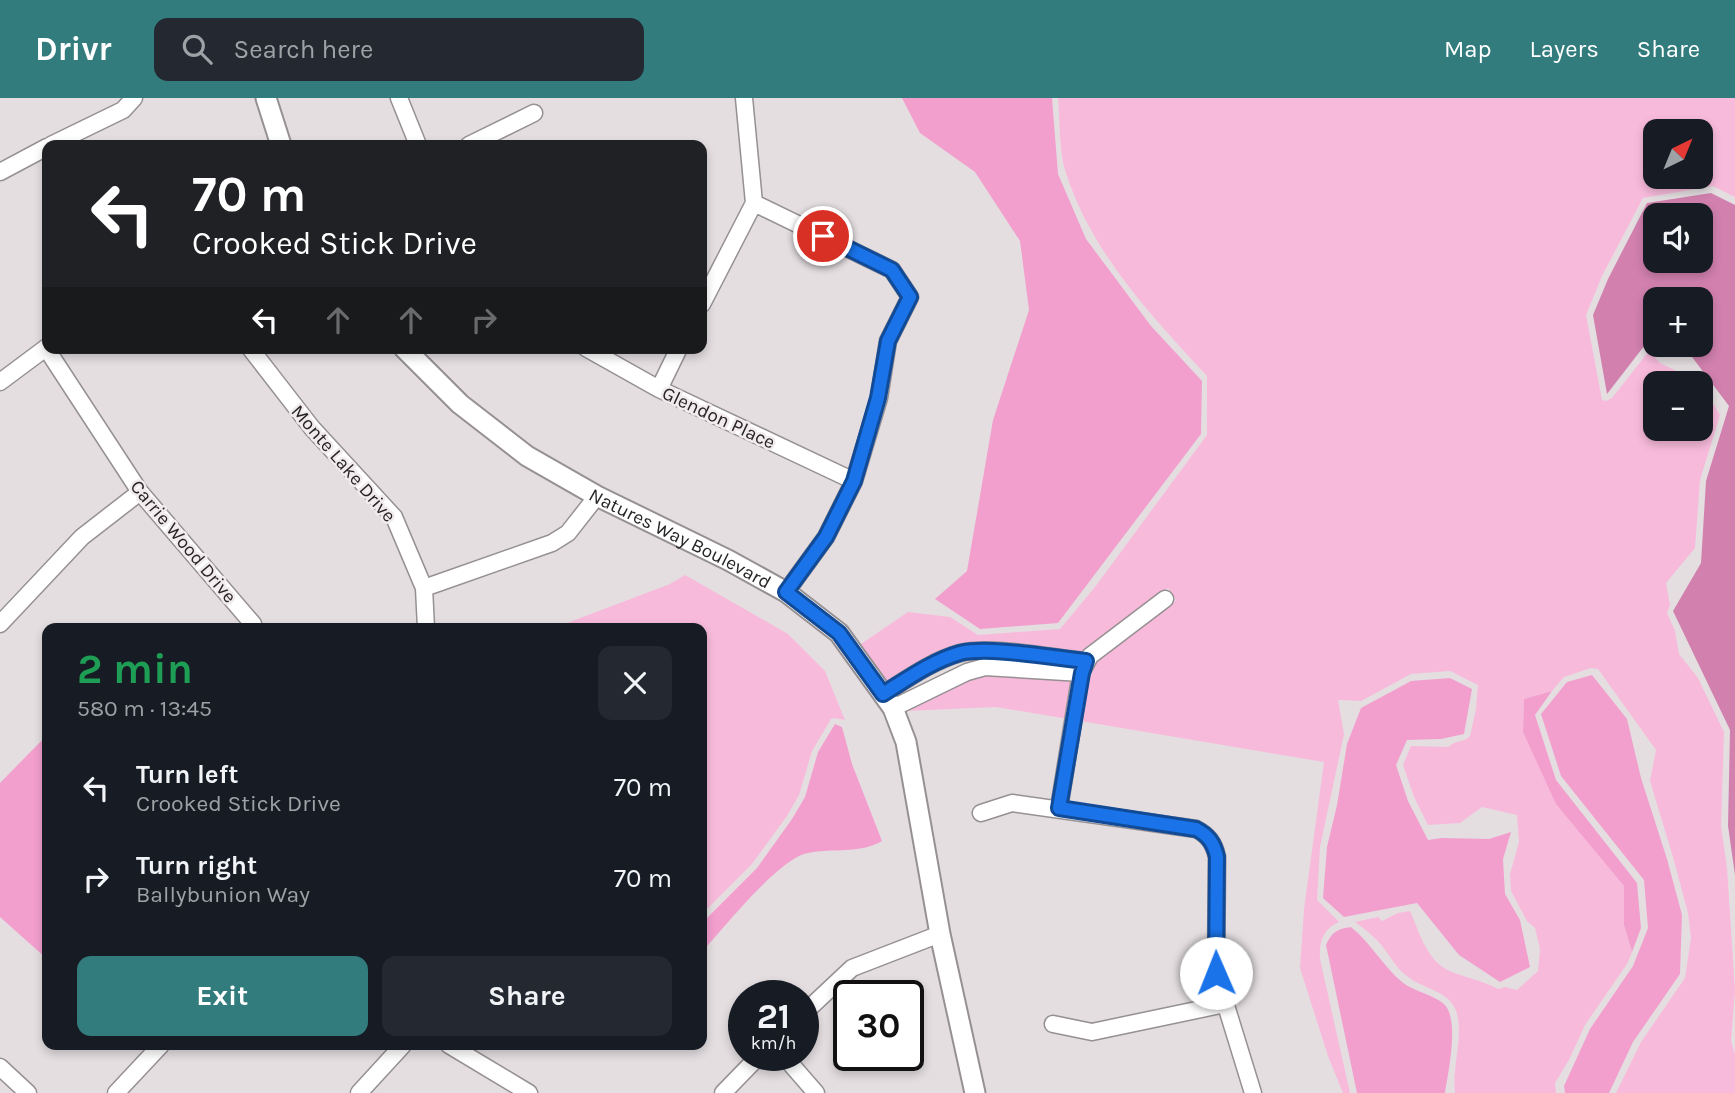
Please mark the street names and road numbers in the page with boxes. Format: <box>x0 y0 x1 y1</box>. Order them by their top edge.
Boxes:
street label: Glendon Place <box>659 382 779 454</box>
street label: Monte Lake Drive <box>286 401 400 527</box>
street label: Carrie Wood Drive <box>126 476 241 607</box>
street label: Natures Way Boulevard <box>585 484 775 594</box>

